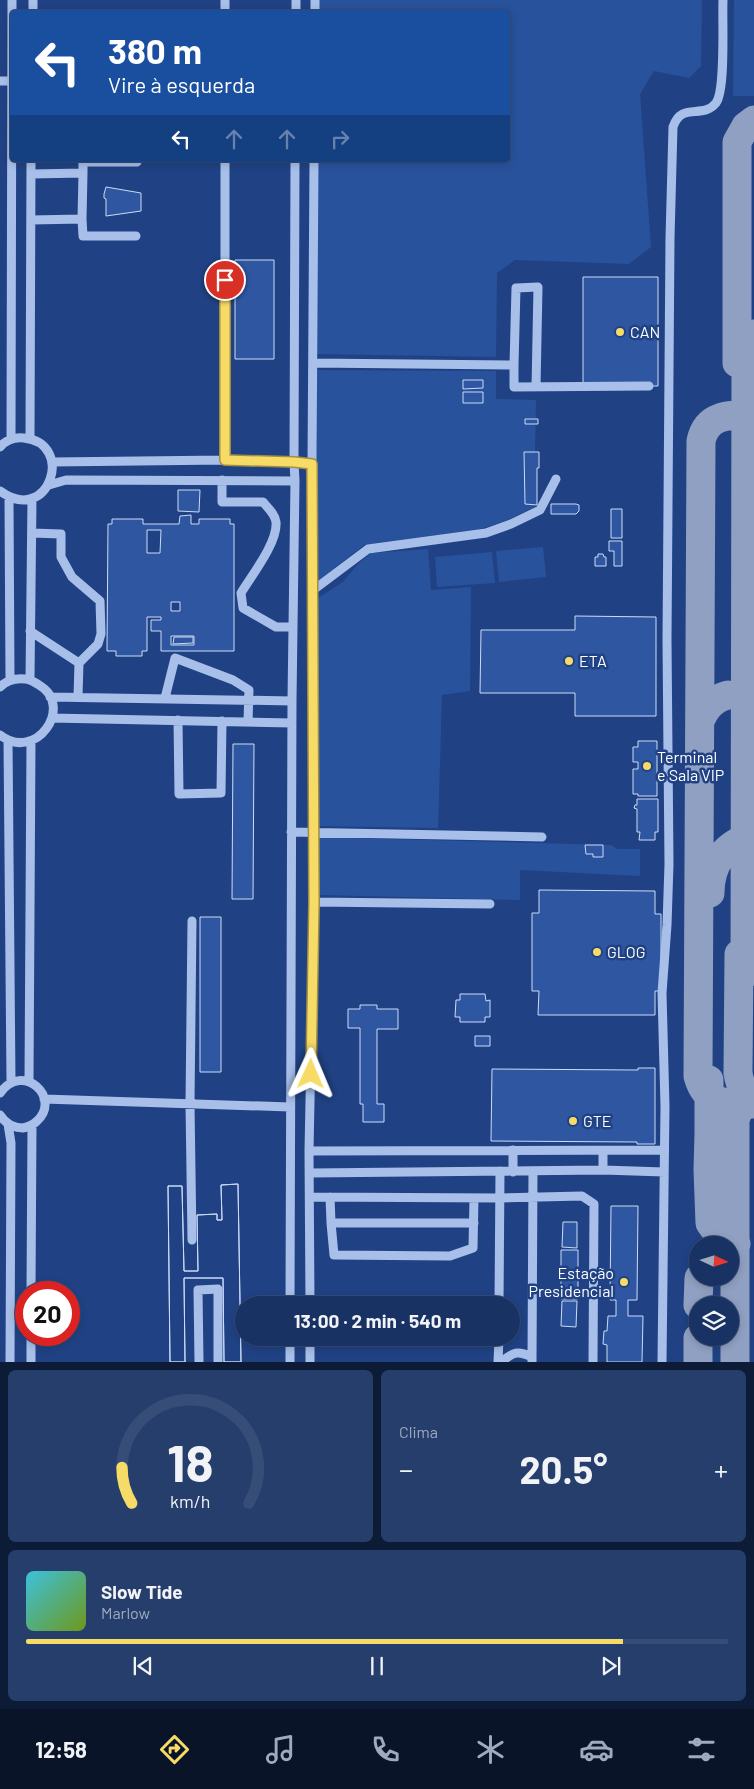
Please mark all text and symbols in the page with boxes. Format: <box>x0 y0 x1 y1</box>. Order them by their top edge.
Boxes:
text: 380 m <box>108 29 202 71</box>
icon: left <box>25 30 90 95</box>
text: Vire à esquerda <box>108 71 255 97</box>
icon: left <box>167 125 195 153</box>
icon: ahead <box>220 125 248 153</box>
icon: ahead <box>273 125 301 153</box>
icon: right <box>326 125 354 153</box>
pin <box>204 259 246 301</box>
icon: arrive <box>211 266 239 294</box>
place label: CAN <box>630 322 660 341</box>
marker: CAN <box>614 326 626 338</box>
place label: ETA <box>579 651 607 670</box>
marker: ETA <box>563 655 575 667</box>
place label: Terminal e Sala VIP <box>657 747 724 784</box>
marker: Terminal e Sala VIP <box>641 760 653 772</box>
place label: GLOG <box>607 942 646 961</box>
marker: GLOG <box>591 946 603 958</box>
position arrow <box>284 1047 336 1099</box>
place label: GTE <box>583 1111 611 1130</box>
marker: GTE <box>567 1115 579 1127</box>
north arrow <box>689 1236 739 1286</box>
map controls <box>689 1236 739 1346</box>
place label: Estação Presidencial <box>529 1263 614 1300</box>
marker: Estação Presidencial <box>618 1276 630 1288</box>
speed limit sign: 20 <box>15 1281 80 1346</box>
button: layers <box>689 1296 739 1346</box>
text: 13:00 · 2 min · 540 m <box>294 1309 461 1332</box>
text: Clima <box>399 1422 438 1441</box>
text: 18 <box>167 1430 214 1492</box>
text: 20.5° <box>520 1446 607 1492</box>
text: − <box>399 1452 413 1486</box>
text: + <box>714 1452 728 1486</box>
text: km/h <box>170 1490 211 1512</box>
text: Slow Tide <box>101 1580 183 1603</box>
text: Marlow <box>101 1603 150 1622</box>
icon: previous <box>129 1652 157 1680</box>
icon: pause <box>363 1652 391 1680</box>
icon: next <box>597 1652 625 1680</box>
icon: directions <box>157 1732 192 1767</box>
icon: music <box>263 1732 298 1767</box>
icon: phone <box>368 1732 403 1767</box>
icon: climate <box>473 1732 508 1767</box>
icon: car <box>579 1732 614 1767</box>
icon: filters <box>684 1732 719 1767</box>
text: 12:58 <box>35 1736 87 1762</box>

